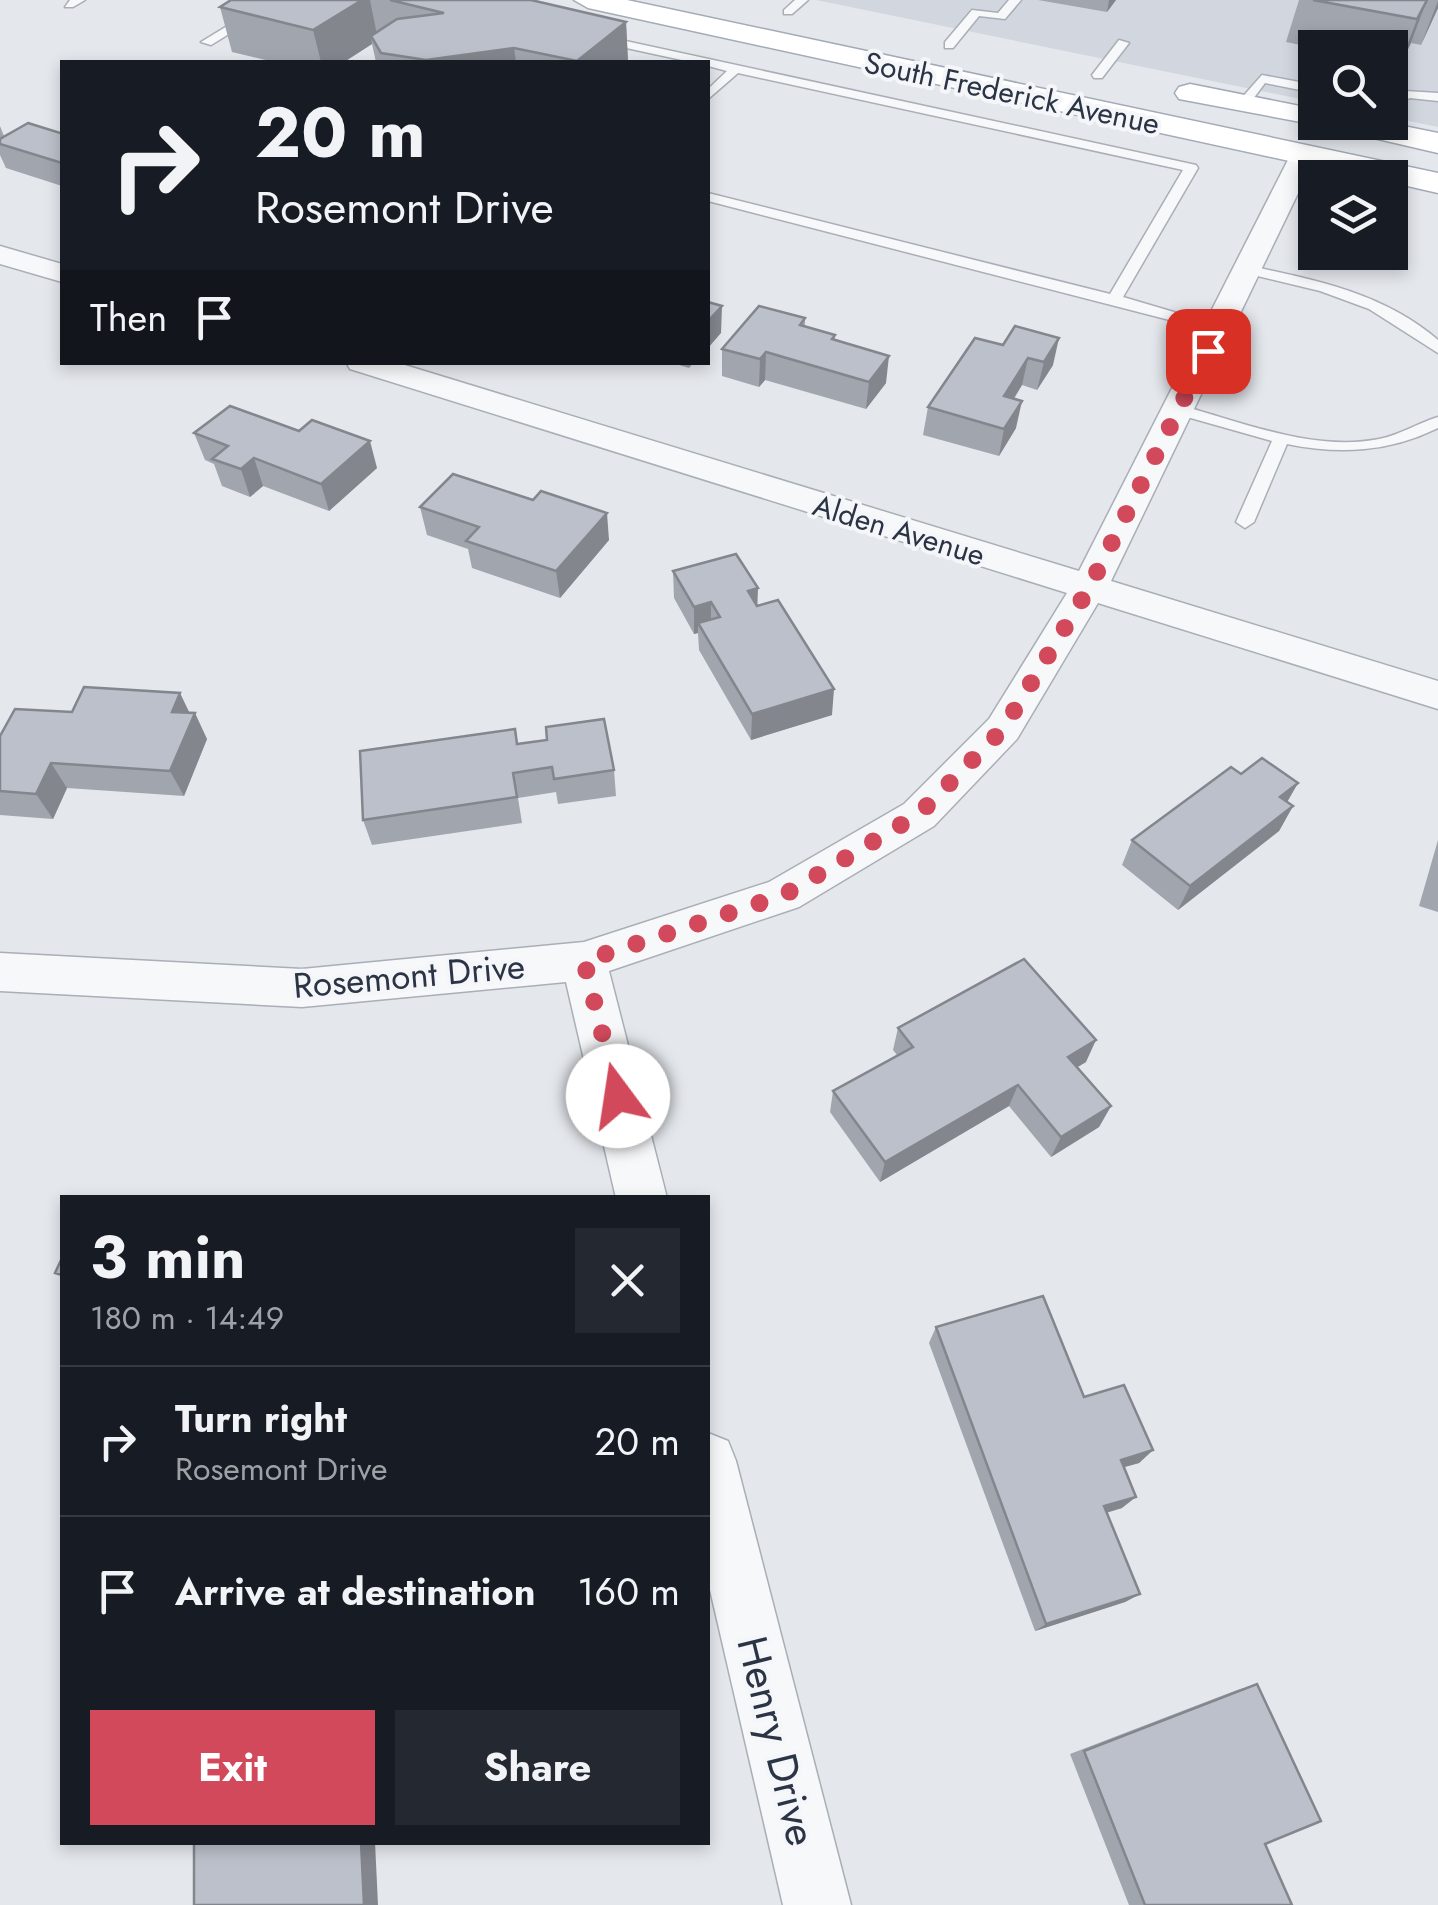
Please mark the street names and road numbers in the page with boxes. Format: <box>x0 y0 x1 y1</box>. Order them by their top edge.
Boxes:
street label: South Frederick Avenue <box>860 41 1164 145</box>
street label: Alden Avenue <box>808 483 990 577</box>
street label: Rosemont Drive <box>291 941 527 1011</box>
street label: Henry Drive <box>722 1630 832 1852</box>

